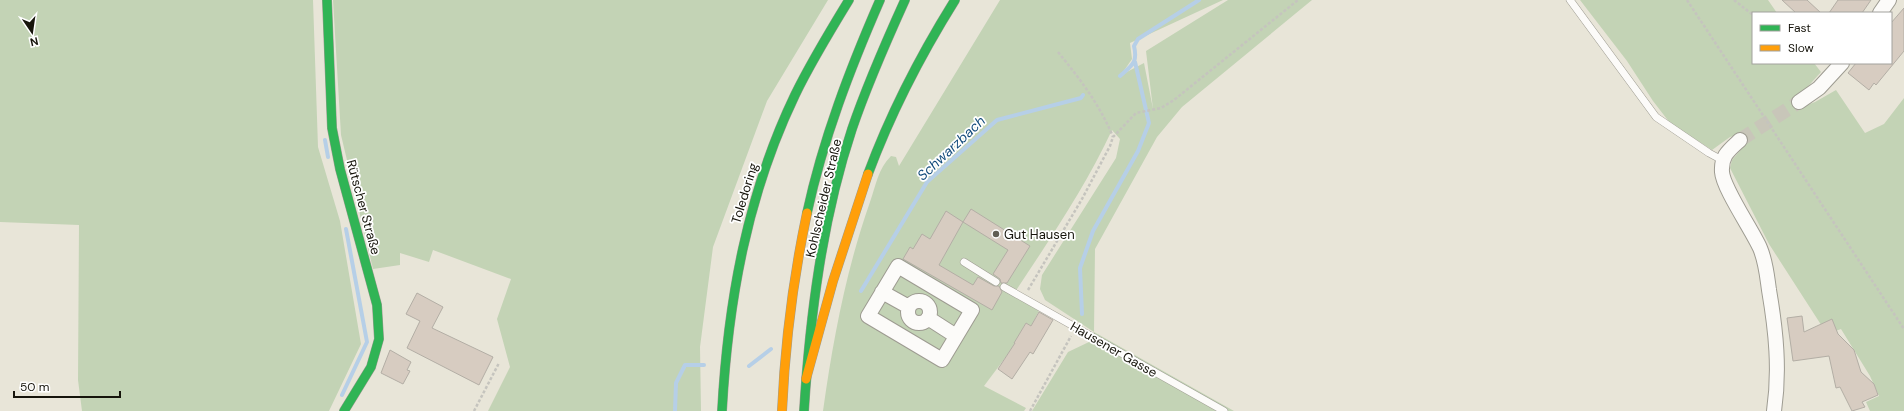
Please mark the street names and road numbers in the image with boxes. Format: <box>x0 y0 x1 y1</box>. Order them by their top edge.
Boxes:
street label: Kohlscheider Straße <box>802 137 845 259</box>
street label: Rütscher Straße <box>343 158 384 257</box>
street label: Toledoring <box>727 161 762 226</box>
street label: Hausener Gasse <box>1067 318 1160 381</box>

